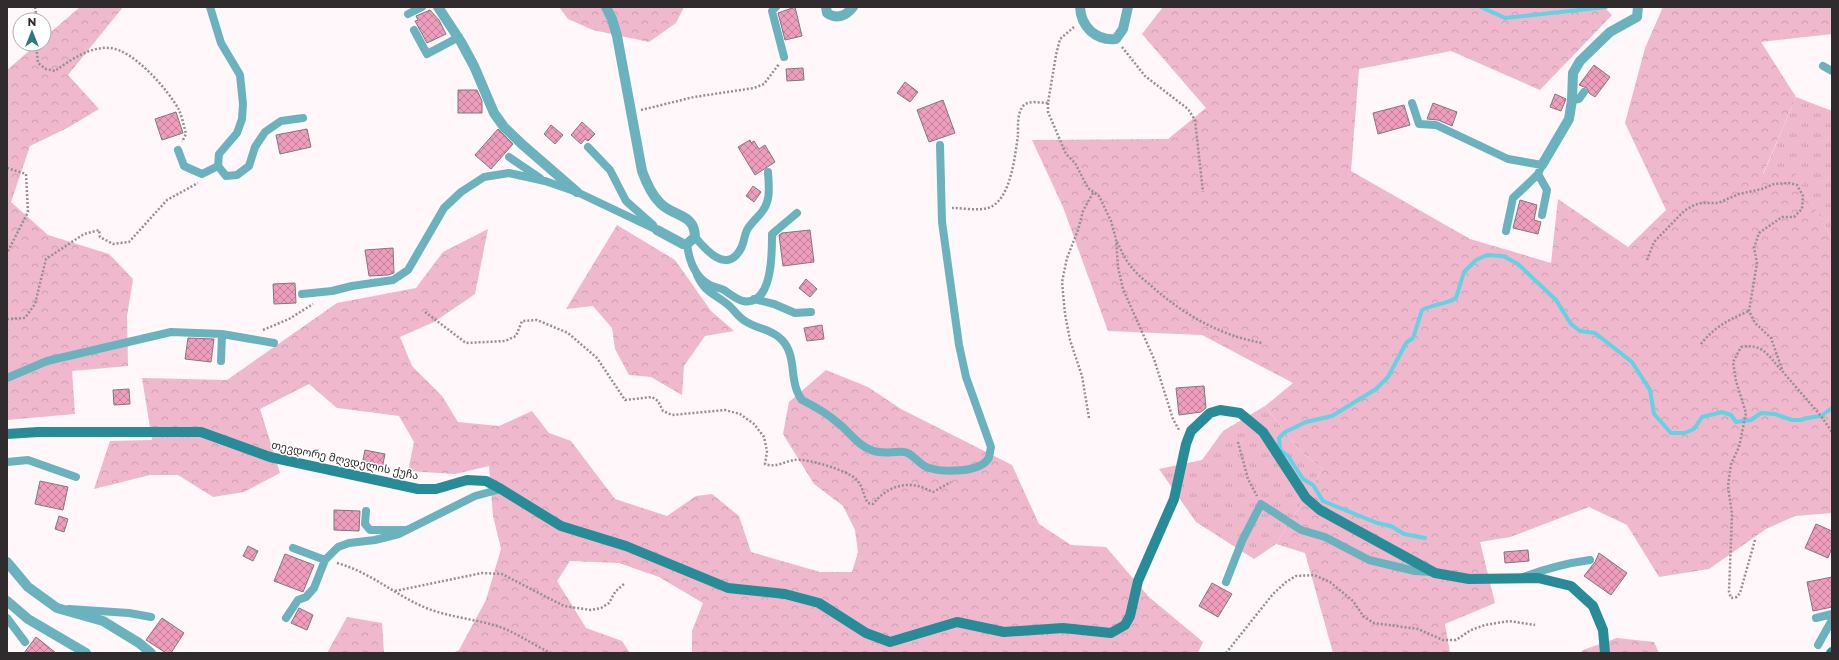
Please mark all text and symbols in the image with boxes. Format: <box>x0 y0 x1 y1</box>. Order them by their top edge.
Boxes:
north arrow <box>12 12 52 52</box>
text: N <box>28 15 36 29</box>
street label: თევდორე მღვდელის ქუჩა <box>270 438 420 482</box>

